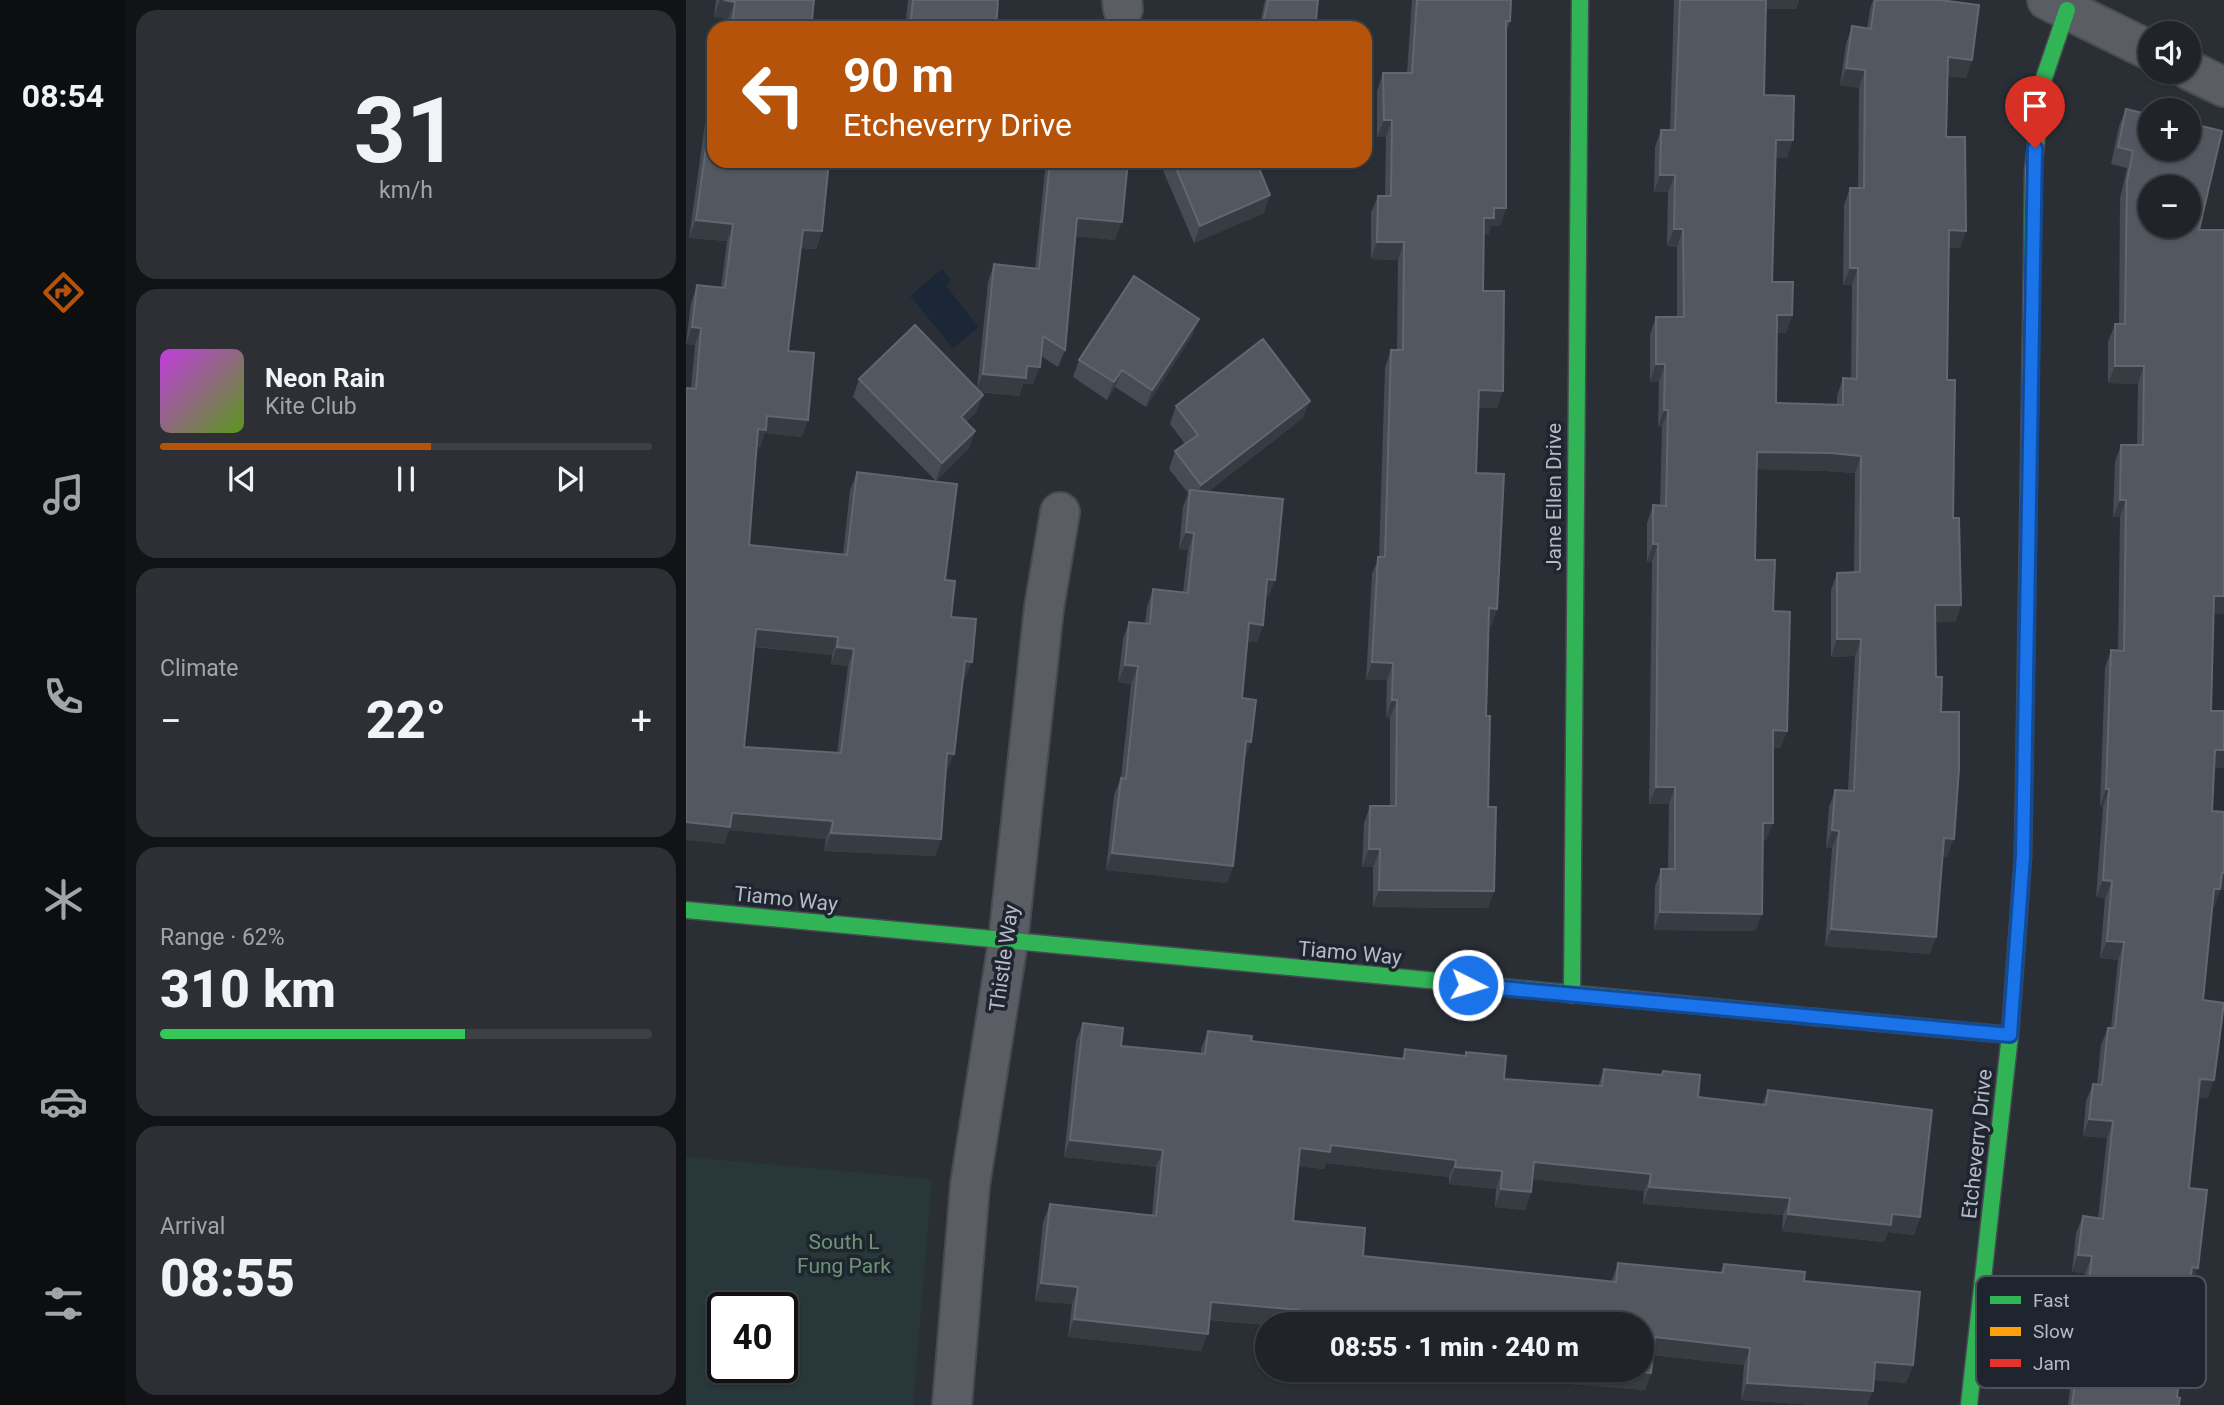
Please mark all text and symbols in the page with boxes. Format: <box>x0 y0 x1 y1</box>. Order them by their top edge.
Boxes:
map controls <box>2138 21 2201 238</box>
button: sound <box>2138 21 2201 84</box>
text: 90 m <box>843 47 954 104</box>
icon: left <box>728 49 819 140</box>
pin <box>2005 76 2065 148</box>
text: 08:54 <box>22 77 104 115</box>
text: 31 <box>354 78 458 184</box>
icon: arrive <box>2016 87 2054 125</box>
button: + <box>2138 98 2201 161</box>
text: Etcheverry Drive <box>843 106 1072 144</box>
button: − <box>2138 175 2201 238</box>
text: km/h <box>379 177 433 204</box>
icon: directions <box>39 268 88 317</box>
text: Neon Rain <box>265 363 385 393</box>
text: Kite Club <box>265 393 357 420</box>
street label: Jane Ellen Drive <box>1542 423 1566 571</box>
icon: previous <box>223 460 261 498</box>
icon: pause <box>387 460 425 498</box>
icon: next <box>551 460 589 498</box>
icon: music <box>39 470 88 519</box>
text: Climate <box>160 655 239 682</box>
icon: phone <box>39 672 88 721</box>
text: 22° <box>366 690 446 751</box>
text: − <box>160 699 182 743</box>
text: + <box>630 699 652 743</box>
icon: climate <box>39 875 88 924</box>
street label: Tiamo Way <box>733 882 839 916</box>
street label: Thistle Way <box>985 903 1023 1013</box>
text: Range · 62% <box>160 924 285 951</box>
street label: Tiamo Way <box>1297 937 1403 969</box>
position arrow <box>1431 948 1505 1022</box>
text: 310 km <box>160 959 336 1020</box>
street label: Etcheverry Drive <box>1957 1068 1997 1220</box>
icon: car <box>39 1077 88 1126</box>
text: Arrival <box>160 1213 225 1240</box>
park label: South L Fung Park <box>797 1230 891 1278</box>
text: 08:55 <box>160 1248 295 1309</box>
legend <box>1976 1276 2206 1388</box>
icon: filters <box>39 1279 88 1328</box>
text: Fast <box>2033 1289 2070 1312</box>
speed limit sign: 40 <box>707 1292 798 1383</box>
text: Slow <box>2033 1320 2074 1343</box>
text: 08:55 · 1 min · 240 m <box>1330 1332 1579 1362</box>
text: Jam <box>2033 1352 2070 1375</box>

